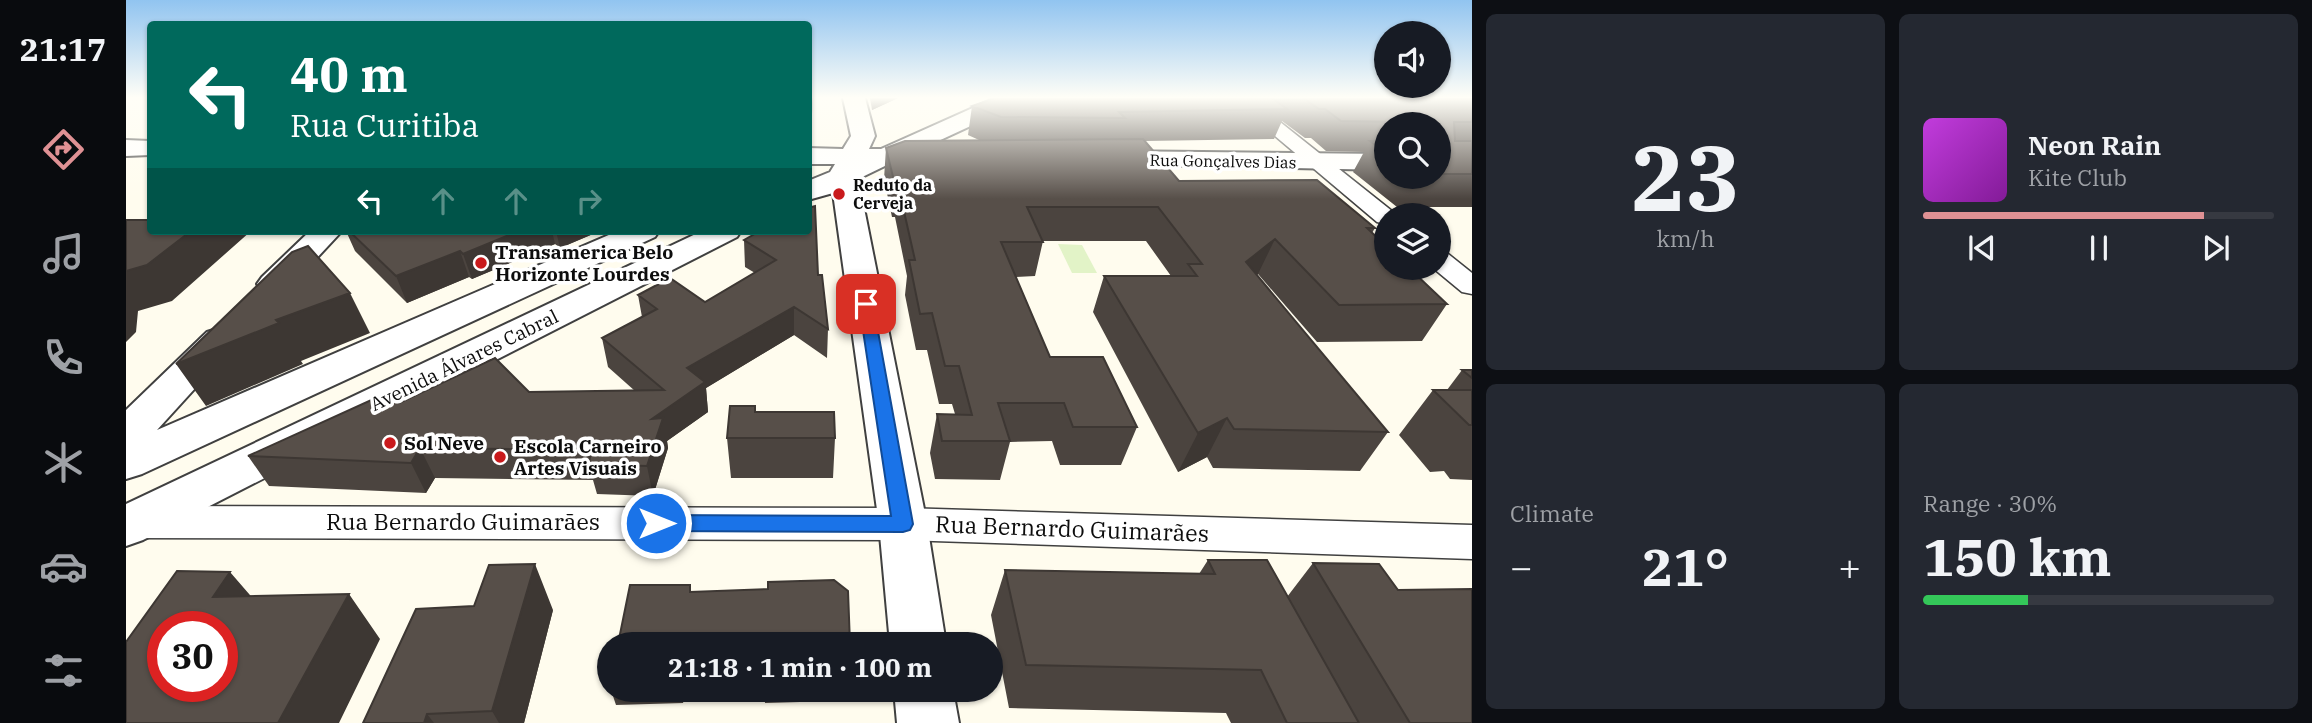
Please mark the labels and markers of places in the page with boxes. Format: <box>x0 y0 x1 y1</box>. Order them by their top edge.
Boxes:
place label: Reduto da Cerveja <box>853 175 932 213</box>
marker: Reduto da Cerveja <box>831 186 847 202</box>
place label: Transamerica Belo Horizonte Lourdes <box>495 240 673 286</box>
marker: Transamerica Belo Horizonte Lourdes <box>473 255 489 271</box>
pin <box>836 274 896 334</box>
place label: Sol Neve <box>404 431 484 455</box>
place label: Escola Carneiro Artes Visuais <box>514 434 662 480</box>
marker: Sol Neve <box>382 435 398 451</box>
marker: Escola Carneiro Artes Visuais <box>492 449 508 465</box>

